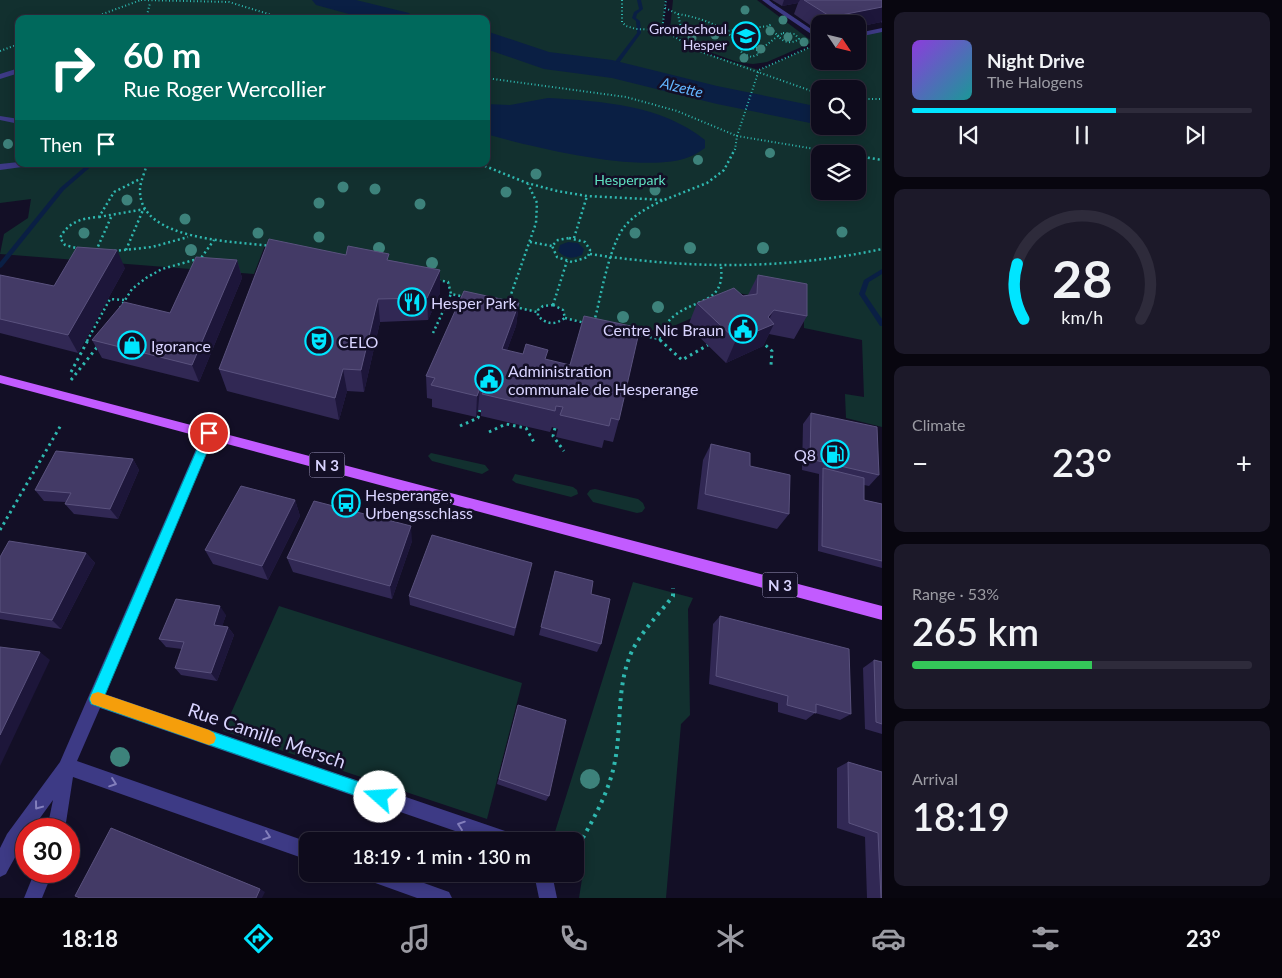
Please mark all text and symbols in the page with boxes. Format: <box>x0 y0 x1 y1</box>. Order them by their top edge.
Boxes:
north arrow <box>811 15 866 70</box>
map controls <box>811 15 866 200</box>
place label: Grondschoul Hesper <box>649 20 727 53</box>
school or university icon: Grondschoul Hesper <box>731 21 761 51</box>
text: 60 m <box>123 33 201 75</box>
icon: right <box>40 35 105 100</box>
text: Night Drive <box>987 49 1085 72</box>
text: The Halogens <box>987 72 1083 91</box>
water label: Alzette <box>658 73 705 101</box>
text: Rue Roger Wercollier <box>123 75 326 102</box>
button: search <box>811 80 866 135</box>
icon: previous <box>955 121 983 149</box>
icon: pause <box>1068 121 1096 149</box>
icon: next <box>1181 121 1209 149</box>
icon: arrive <box>92 130 120 158</box>
text: Then <box>40 133 82 156</box>
button: layers <box>811 145 866 200</box>
park label: Hesperpark <box>594 171 667 188</box>
text: 28 <box>1052 247 1112 309</box>
restaurant icon: Hesper Park <box>397 287 427 317</box>
place label: Hesper Park <box>431 293 517 312</box>
text: km/h <box>1061 306 1103 328</box>
public building icon: Centre Nic Braun <box>728 314 758 344</box>
place label: Centre Nic Braun <box>603 320 724 339</box>
theatre icon: CELO <box>304 326 334 356</box>
shop icon: Igorance <box>117 330 147 360</box>
place label: CELO <box>338 332 379 351</box>
place label: Igorance <box>151 336 211 355</box>
place label: Administration communale de Hesperange <box>508 361 699 398</box>
public building icon: Administration communale de Hesperange <box>474 364 504 394</box>
pin <box>188 412 230 454</box>
text: Climate <box>912 415 965 434</box>
icon: arrive <box>195 419 223 447</box>
fuel station icon: Q8 <box>820 439 850 469</box>
text: 23° <box>1052 439 1112 485</box>
place label: Q8 <box>794 445 816 464</box>
text: − <box>912 446 928 480</box>
text: + <box>1236 446 1252 480</box>
road number: N 3 <box>310 452 344 478</box>
place label: Hesperange, Urbengsschlass <box>365 485 473 522</box>
bus stop icon: Hesperange, Urbengsschlass <box>331 488 361 518</box>
road number: N 3 <box>762 572 798 598</box>
text: Range · 53% <box>912 584 999 603</box>
text: 265 km <box>912 608 1039 654</box>
street label: Rue Camille Mersch <box>185 697 349 773</box>
text: Arrival <box>912 769 958 788</box>
position arrow <box>353 770 405 822</box>
one-way arrow <box>109 777 117 787</box>
text: 18:19 <box>912 793 1010 839</box>
one-way arrow <box>35 800 44 810</box>
speed limit sign: 30 <box>15 818 80 883</box>
one-way arrow <box>457 821 466 831</box>
one-way arrow <box>262 831 271 841</box>
text: 18:19 · 1 min · 130 m <box>352 845 531 868</box>
icon: directions <box>241 921 276 956</box>
icon: music <box>398 921 433 956</box>
icon: phone <box>556 921 591 956</box>
icon: climate <box>713 921 748 956</box>
icon: car <box>871 921 906 956</box>
icon: filters <box>1028 921 1063 956</box>
text: 18:18 <box>61 925 118 952</box>
text: 23° <box>1186 925 1221 952</box>

